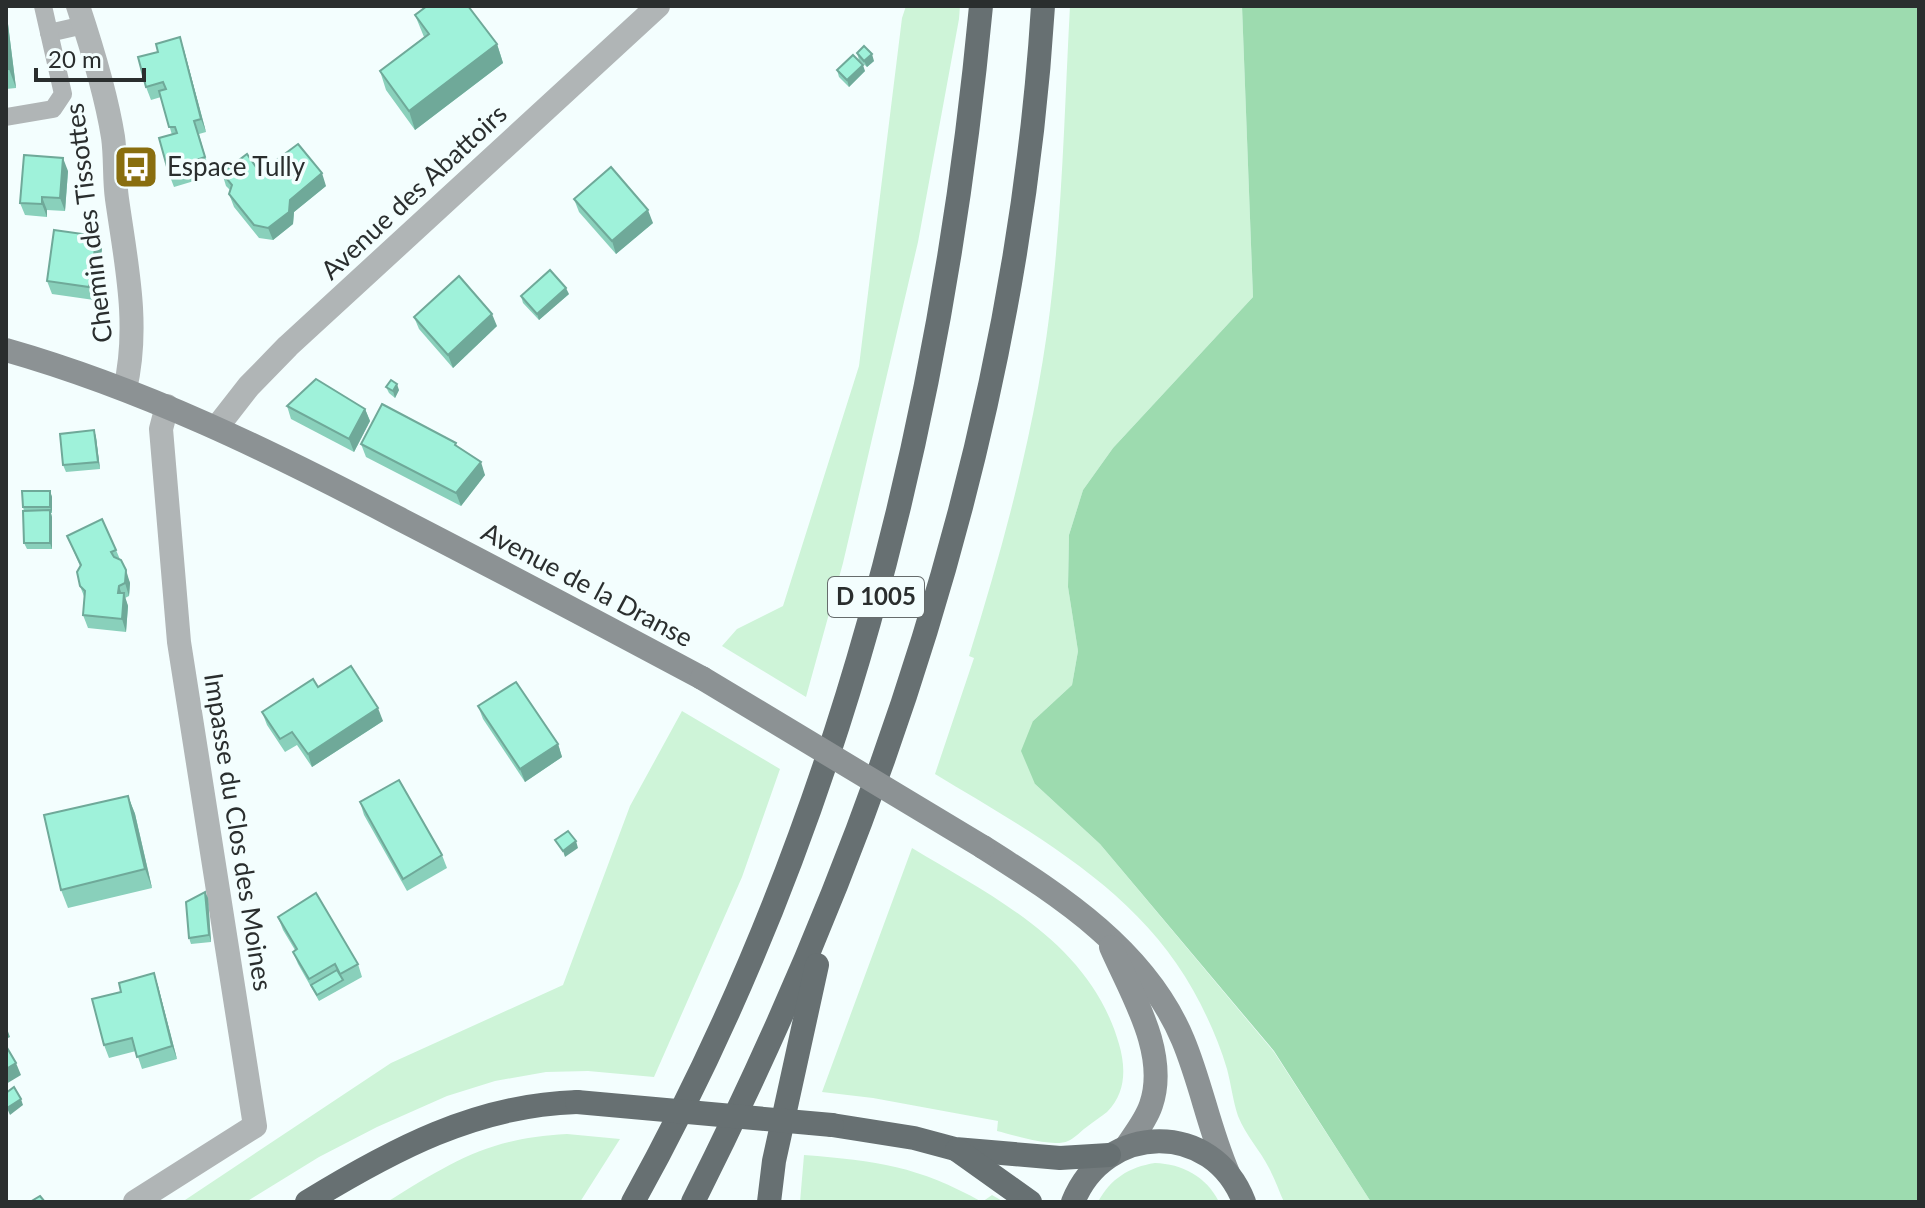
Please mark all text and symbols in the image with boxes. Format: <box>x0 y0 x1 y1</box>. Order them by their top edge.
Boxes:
scale bar <box>36 32 144 82</box>
text: 20 m <box>48 44 102 73</box>
street label: Avenue des Abattoirs <box>314 97 513 286</box>
street label: Chemin des Tissottes <box>57 102 119 345</box>
bus stop icon: Espace Tully <box>112 143 160 191</box>
place label: Espace Tully <box>167 150 306 182</box>
street label: Avenue de la Dranse <box>476 515 699 653</box>
road number: D 1005 <box>828 577 924 617</box>
street label: Impasse du Clos des Moines <box>198 671 280 993</box>

